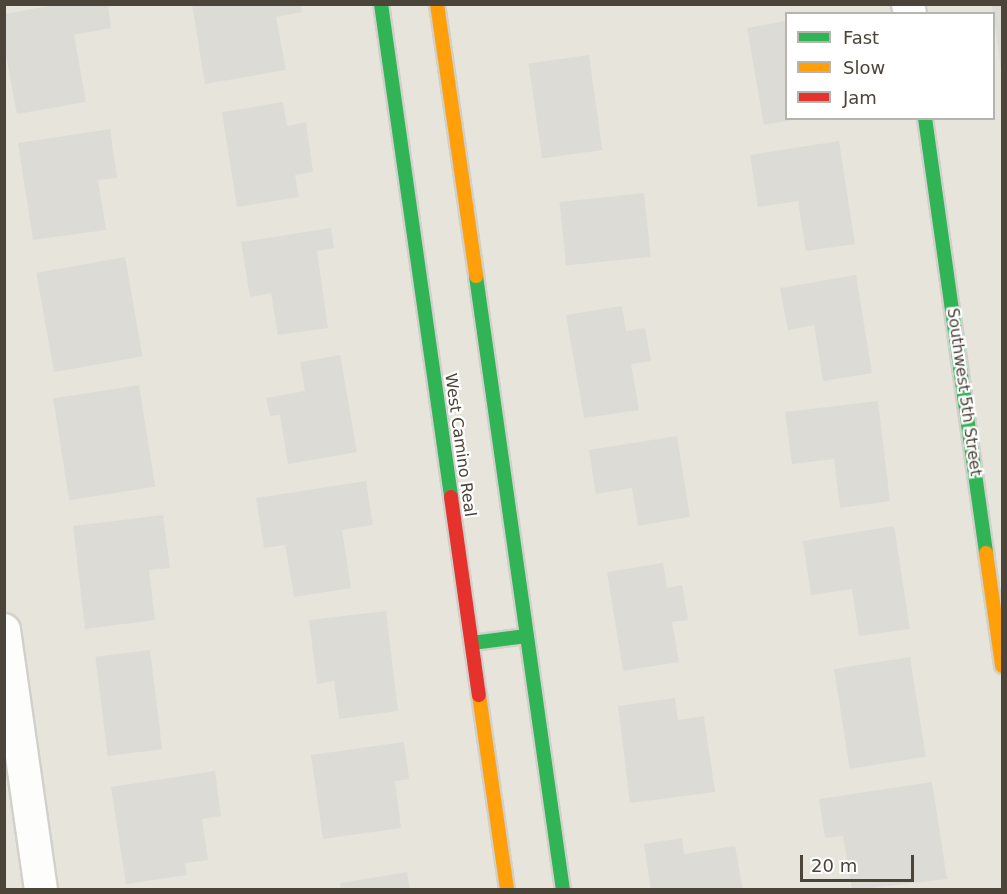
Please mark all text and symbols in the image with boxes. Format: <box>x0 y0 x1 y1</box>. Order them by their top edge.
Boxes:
legend <box>785 12 995 120</box>
text: Fast <box>843 27 879 48</box>
text: Slow <box>843 57 885 78</box>
text: Jam <box>843 87 877 108</box>
street label: Southwest 5th Street <box>943 307 985 477</box>
street label: West Camino Real <box>440 372 480 518</box>
scale bar <box>803 843 917 881</box>
text: 20 m <box>811 855 857 876</box>

